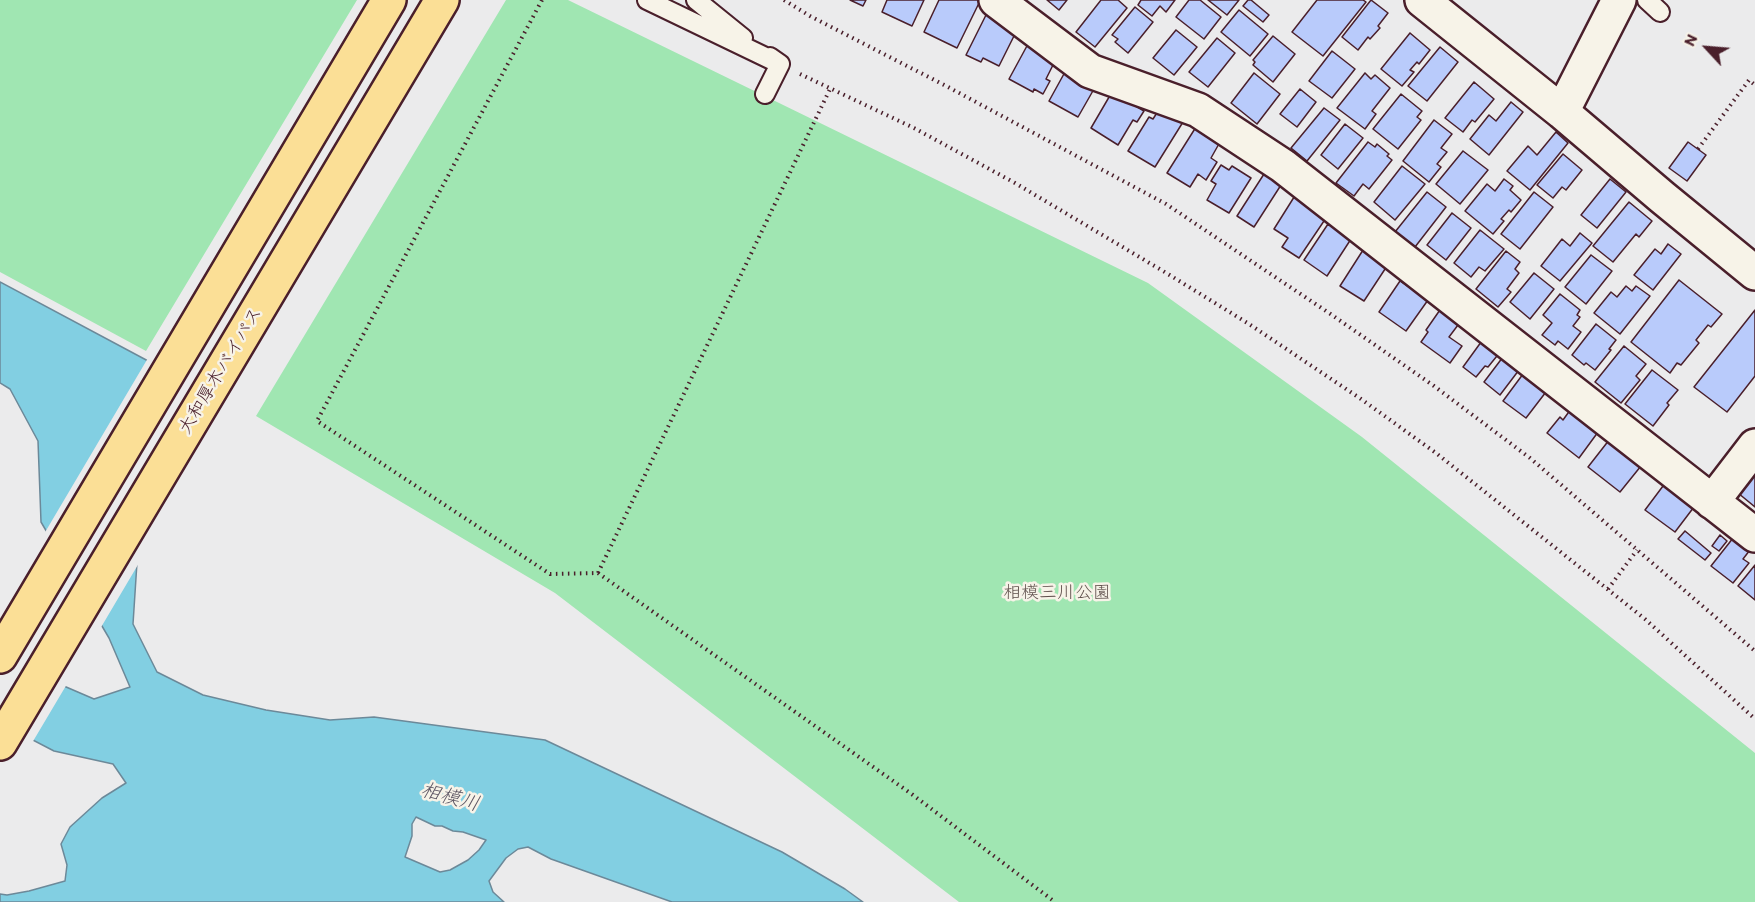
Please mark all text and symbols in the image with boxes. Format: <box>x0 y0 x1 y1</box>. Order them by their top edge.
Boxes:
north arrow <box>1677 18 1737 78</box>
text: N <box>1679 31 1701 49</box>
street label: 大和厚木バイパス <box>175 304 267 438</box>
park label: 相模三川公園 <box>1003 582 1111 604</box>
water label: 相模川 <box>418 779 482 817</box>

